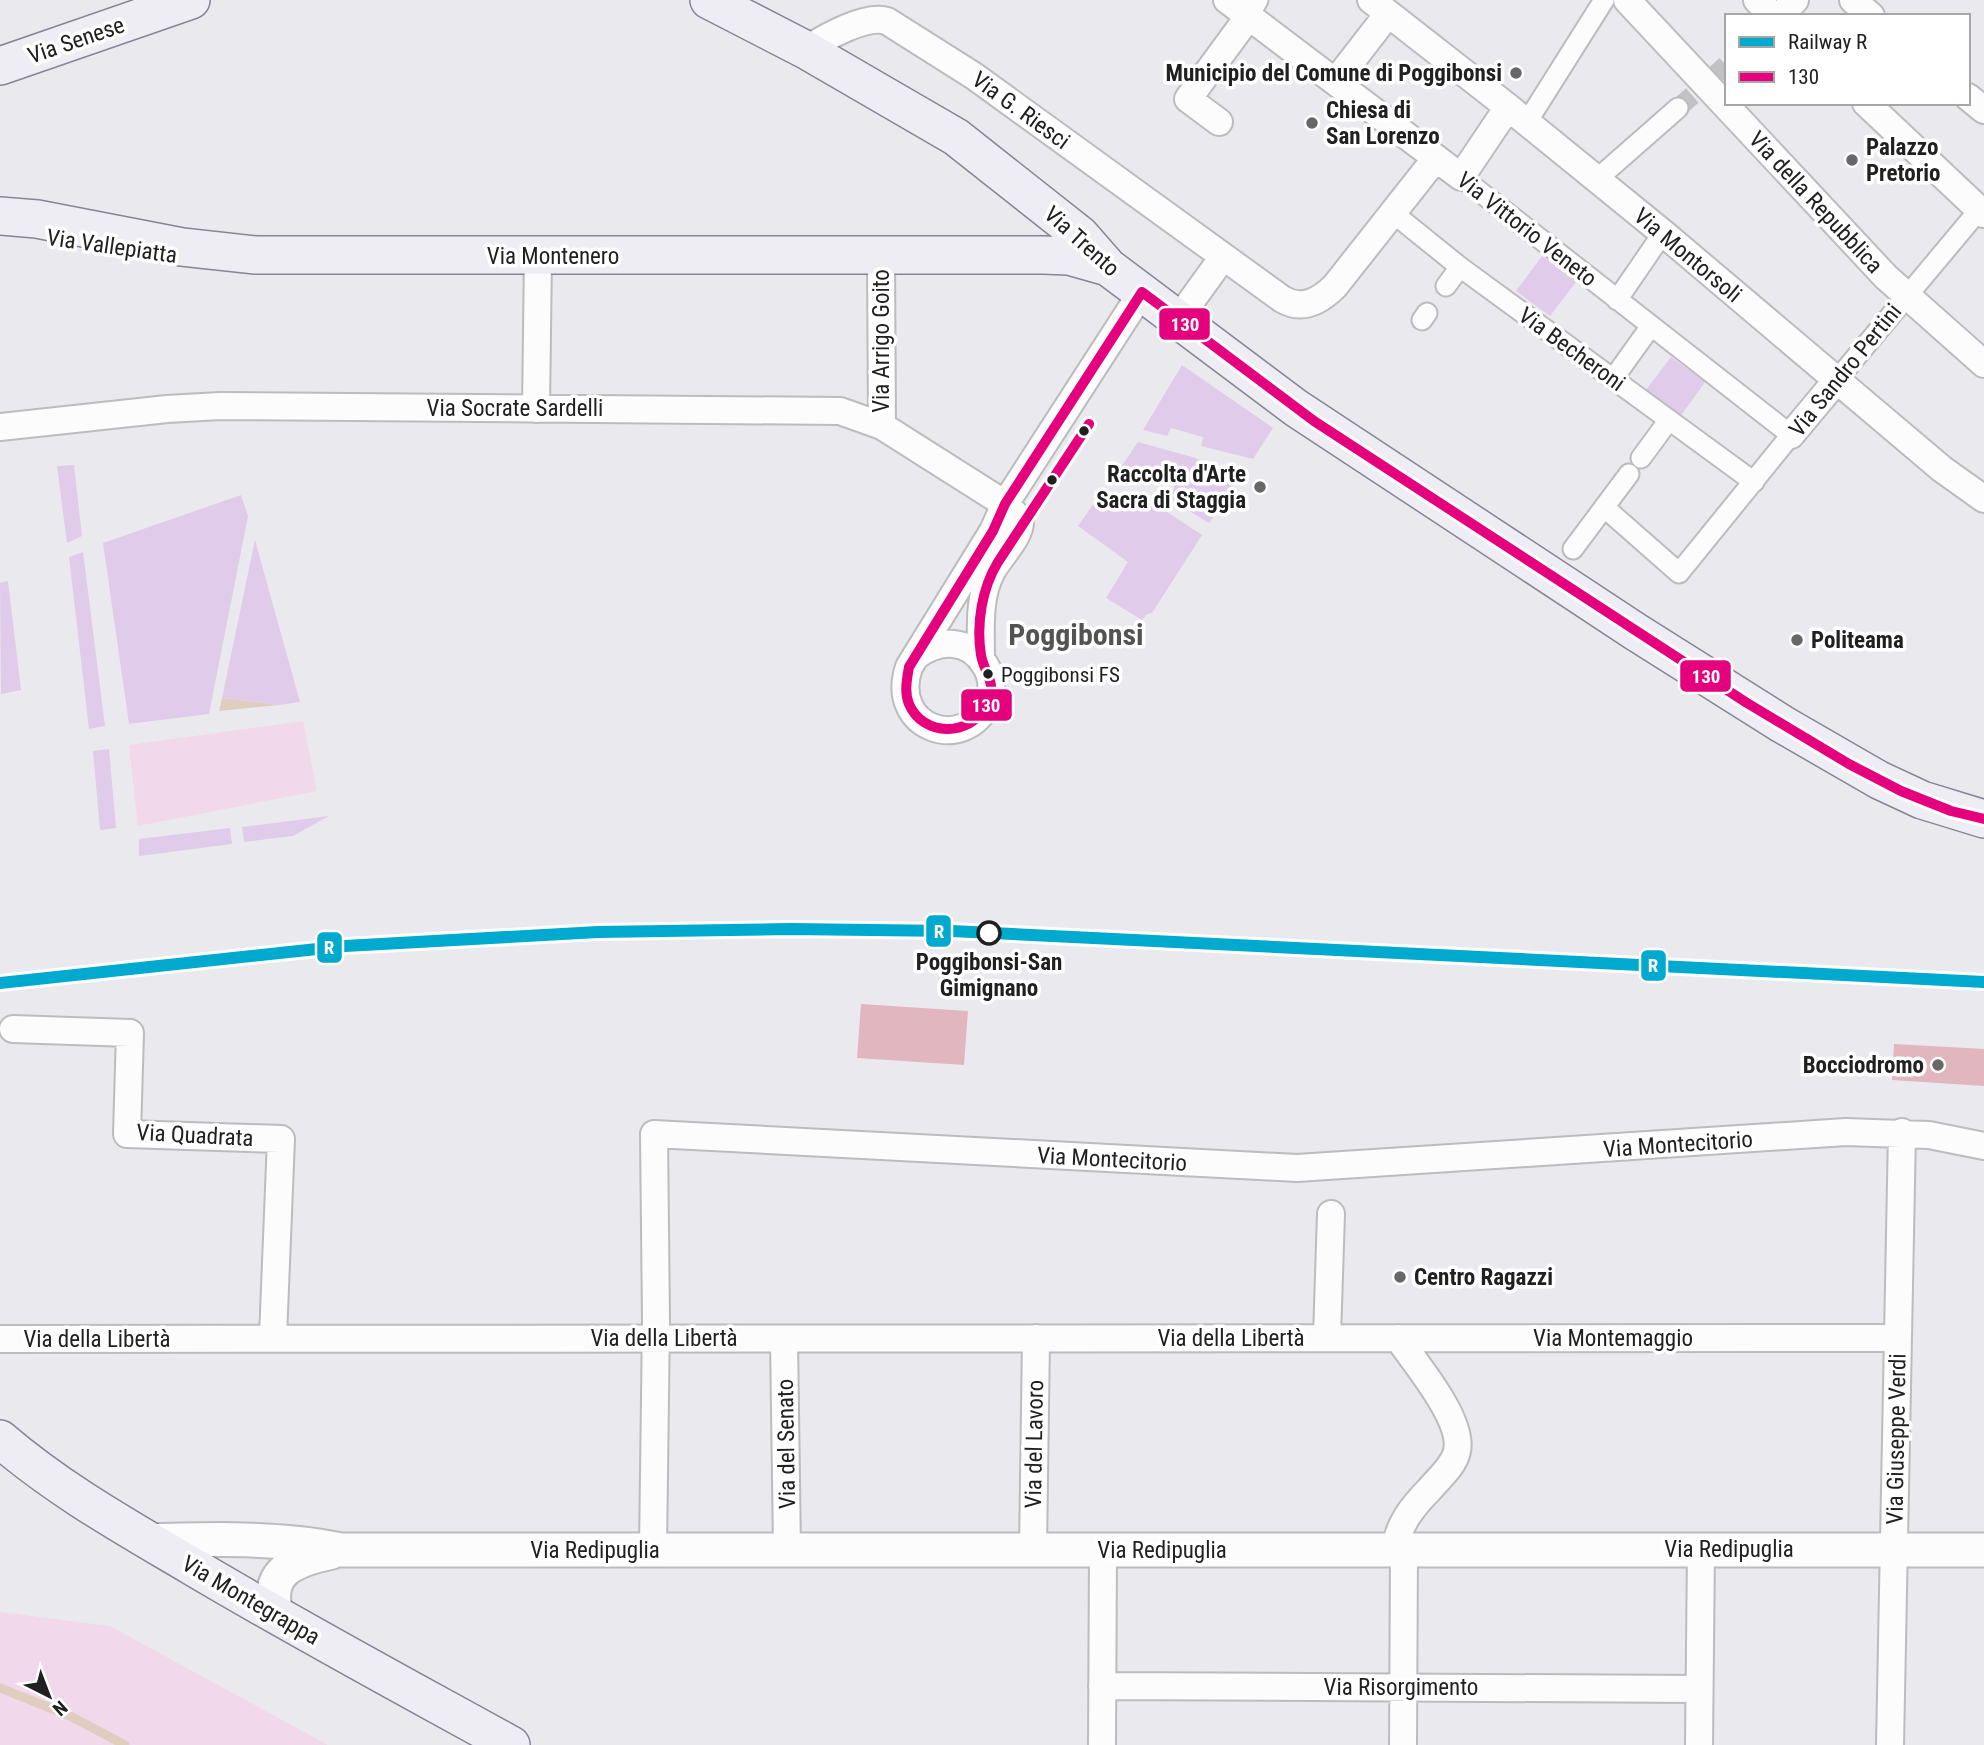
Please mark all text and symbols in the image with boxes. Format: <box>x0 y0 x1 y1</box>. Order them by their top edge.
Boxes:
street label: Via Senese <box>24 11 128 70</box>
legend <box>1725 14 1970 105</box>
text: Railway R <box>1788 30 1867 54</box>
place label: Municipio del Comune di Poggibonsi <box>1166 60 1502 87</box>
marker: Municipio del Comune di Poggibonsi <box>1508 65 1524 81</box>
text: 130 <box>1788 65 1819 89</box>
street label: Via G. Riesci <box>967 66 1075 155</box>
place label: Chiesa di San Lorenzo <box>1326 97 1440 150</box>
marker: Chiesa di San Lorenzo <box>1304 115 1320 131</box>
street label: Via della Repubblica <box>1743 126 1888 279</box>
place label: Palazzo Pretorio <box>1866 134 1941 187</box>
marker: Palazzo Pretorio <box>1844 152 1860 168</box>
street label: Via Vittorio Veneto <box>1451 166 1602 292</box>
street label: Via Trento <box>1038 201 1125 282</box>
street label: Via Montorsoli <box>1628 203 1747 308</box>
street label: Via Vallepiatta <box>45 224 179 269</box>
street label: Via Montenero <box>487 243 619 270</box>
street label: Via Arrigo Goito <box>868 269 895 413</box>
street label: Via Sandro Pertini <box>1784 298 1907 442</box>
street label: Via Becheroni <box>1513 302 1630 397</box>
line badge: 130 <box>1158 307 1211 341</box>
text: 130 <box>1171 313 1199 336</box>
street label: Via Socrate Sardelli <box>427 395 603 422</box>
unlabelled marker <box>1077 424 1091 438</box>
place label: Raccolta d'Arte Sacra di Staggia <box>1096 461 1246 514</box>
unlabelled marker <box>1045 473 1059 487</box>
marker: Raccolta d'Arte Sacra di Staggia <box>1252 479 1268 495</box>
district label: Poggibonsi <box>1008 617 1144 652</box>
place label: Politeama <box>1811 627 1904 654</box>
marker: Politeama <box>1789 632 1805 648</box>
line badge: 130 <box>1679 659 1732 693</box>
place label: Poggibonsi FS <box>1001 663 1120 687</box>
text: 130 <box>1692 665 1720 688</box>
marker: Poggibonsi FS <box>981 667 995 681</box>
line badge: 130 <box>960 688 1013 722</box>
text: 130 <box>972 694 1000 717</box>
line badge: R <box>925 914 952 948</box>
text: R <box>934 920 945 943</box>
marker: Poggibonsi-San Gimignano <box>977 921 1001 945</box>
line badge: R <box>316 931 343 964</box>
text: R <box>324 936 335 959</box>
place label: Poggibonsi-San Gimignano <box>916 949 1062 1002</box>
line badge: R <box>1640 949 1667 982</box>
text: R <box>1648 954 1659 977</box>
place label: Bocciodromo <box>1803 1052 1924 1079</box>
marker: Bocciodromo <box>1930 1057 1946 1073</box>
street label: Via Quadrata <box>136 1119 254 1152</box>
street label: Via Montecitorio <box>1602 1126 1754 1163</box>
street label: Via Montecitorio <box>1036 1142 1188 1177</box>
place label: Centro Ragazzi <box>1414 1264 1553 1291</box>
marker: Centro Ragazzi <box>1392 1269 1408 1285</box>
street label: Via della Libertà <box>590 1325 738 1352</box>
street label: Via della Libertà <box>1157 1325 1305 1352</box>
street label: Via Montemaggio <box>1533 1325 1693 1352</box>
street label: Via della Libertà <box>23 1326 171 1353</box>
street label: Via Giuseppe Verdi <box>1882 1353 1911 1525</box>
street label: Via del Senato <box>772 1379 801 1509</box>
street label: Via del Lavoro <box>1020 1380 1049 1509</box>
street label: Via Redipuglia <box>1664 1536 1794 1563</box>
street label: Via Redipuglia <box>530 1537 660 1564</box>
street label: Via Redipuglia <box>1097 1537 1227 1564</box>
street label: Via Montegrappa <box>177 1550 325 1651</box>
north arrow <box>14 1661 84 1731</box>
street label: Via Risorgimento <box>1324 1674 1478 1701</box>
text: N <box>48 1696 72 1721</box>

